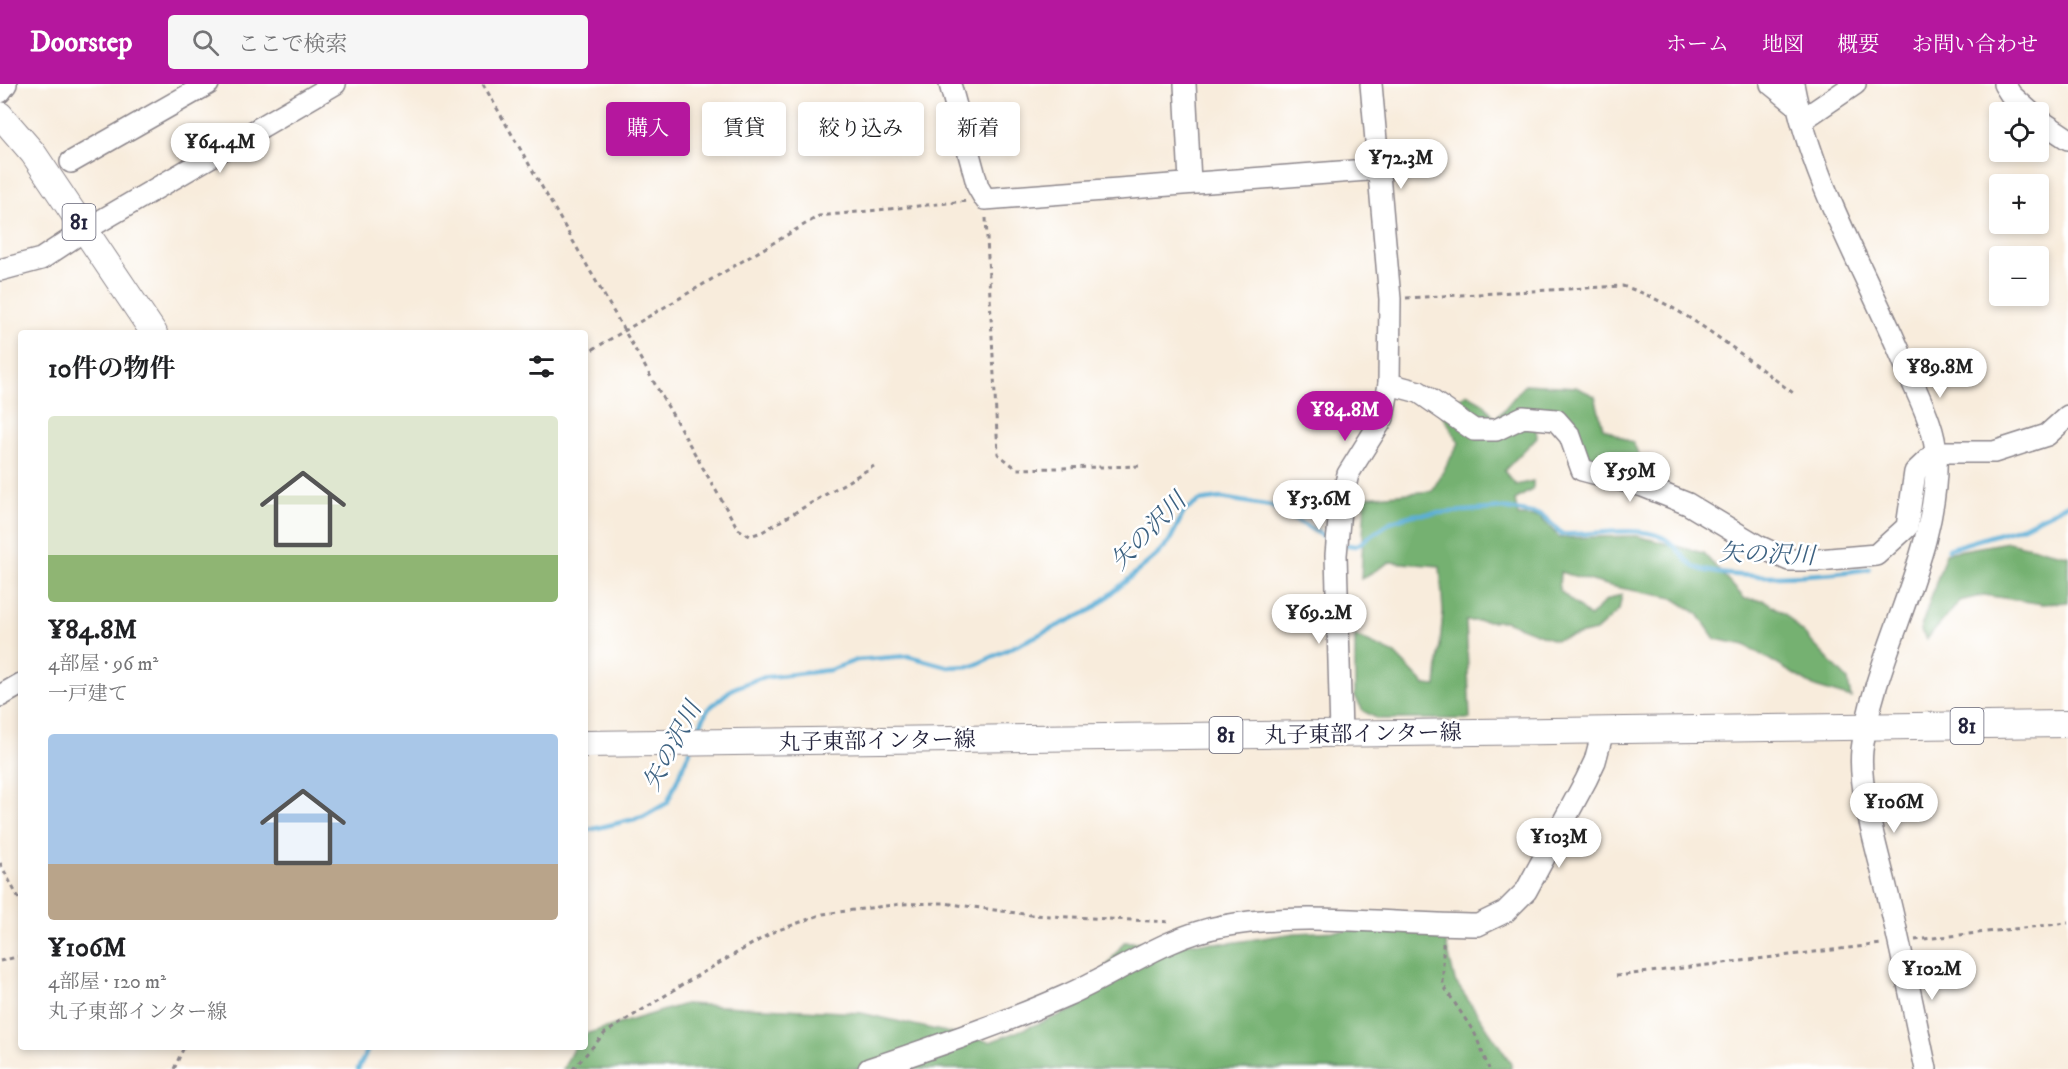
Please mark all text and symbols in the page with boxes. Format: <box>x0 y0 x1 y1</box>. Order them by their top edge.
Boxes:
search box <box>168 15 588 69</box>
text: Doorstep <box>30 25 132 60</box>
icon: search <box>189 26 222 59</box>
text: ここで検索 <box>237 31 347 58</box>
text: ホーム <box>1666 32 1729 58</box>
text: 地図 <box>1762 32 1804 58</box>
text: 概要 <box>1837 32 1879 58</box>
text: お問い合わせ <box>1912 32 2038 58</box>
chip: 購入 <box>606 102 690 156</box>
chip: 賃貸 <box>702 102 786 156</box>
chip: 絞り込み <box>798 102 924 156</box>
chip: 新着 <box>936 102 1020 156</box>
map controls <box>1989 102 2049 306</box>
button: locate <box>1989 102 2049 162</box>
pin: ¥64.4M <box>171 123 269 174</box>
text: ¥64.4M <box>185 130 255 155</box>
pin: ¥72.3M <box>1352 139 1450 190</box>
text: ¥72.3M <box>1369 146 1433 171</box>
button: + <box>1989 174 2049 234</box>
road number: 81 <box>62 204 96 240</box>
button: − <box>1989 246 2049 306</box>
pin: ¥89.8M <box>1891 348 1989 399</box>
icon: filters <box>525 350 558 383</box>
text: 10件の物件 <box>48 353 175 386</box>
text: ¥89.8M <box>1907 355 1973 380</box>
pin: ¥84.8M <box>1296 391 1394 442</box>
text: ¥84.8M <box>1311 398 1379 423</box>
pin: ¥59M <box>1594 452 1666 503</box>
icon: home <box>249 455 357 563</box>
text: ¥59M <box>1604 459 1656 484</box>
pin: ¥53.6M <box>1270 480 1368 531</box>
water label: 矢の沢川 <box>1105 485 1195 577</box>
text: ¥53.6M <box>1287 487 1351 512</box>
water label: 矢の沢川 <box>1718 538 1818 572</box>
pin: ¥69.2M <box>1270 594 1368 645</box>
text: ¥69.2M <box>1286 601 1352 626</box>
text: ¥84.8M <box>48 614 137 647</box>
text: 4部屋 · 96 m² <box>48 652 158 677</box>
text: 一戸建て <box>48 682 128 707</box>
water label: 矢の沢川 <box>637 694 710 796</box>
road number: 81 <box>1950 708 1984 744</box>
road number: 81 <box>1210 717 1242 753</box>
street label: 丸子東部インター線 <box>1264 719 1462 750</box>
street label: 丸子東部インター線 <box>778 726 976 757</box>
icon: home <box>249 773 357 881</box>
pin: ¥106M <box>1852 783 1936 834</box>
text: ¥106M <box>1864 790 1924 815</box>
pin: ¥103M <box>1517 818 1601 869</box>
text: ¥103M <box>1530 825 1588 850</box>
text: ¥106M <box>48 932 126 965</box>
pin: ¥102M <box>1890 950 1974 1001</box>
text: ¥102M <box>1902 957 1962 982</box>
text: 4部屋 · 120 m² <box>48 970 166 995</box>
text: 丸子東部インター線 <box>48 1000 227 1025</box>

